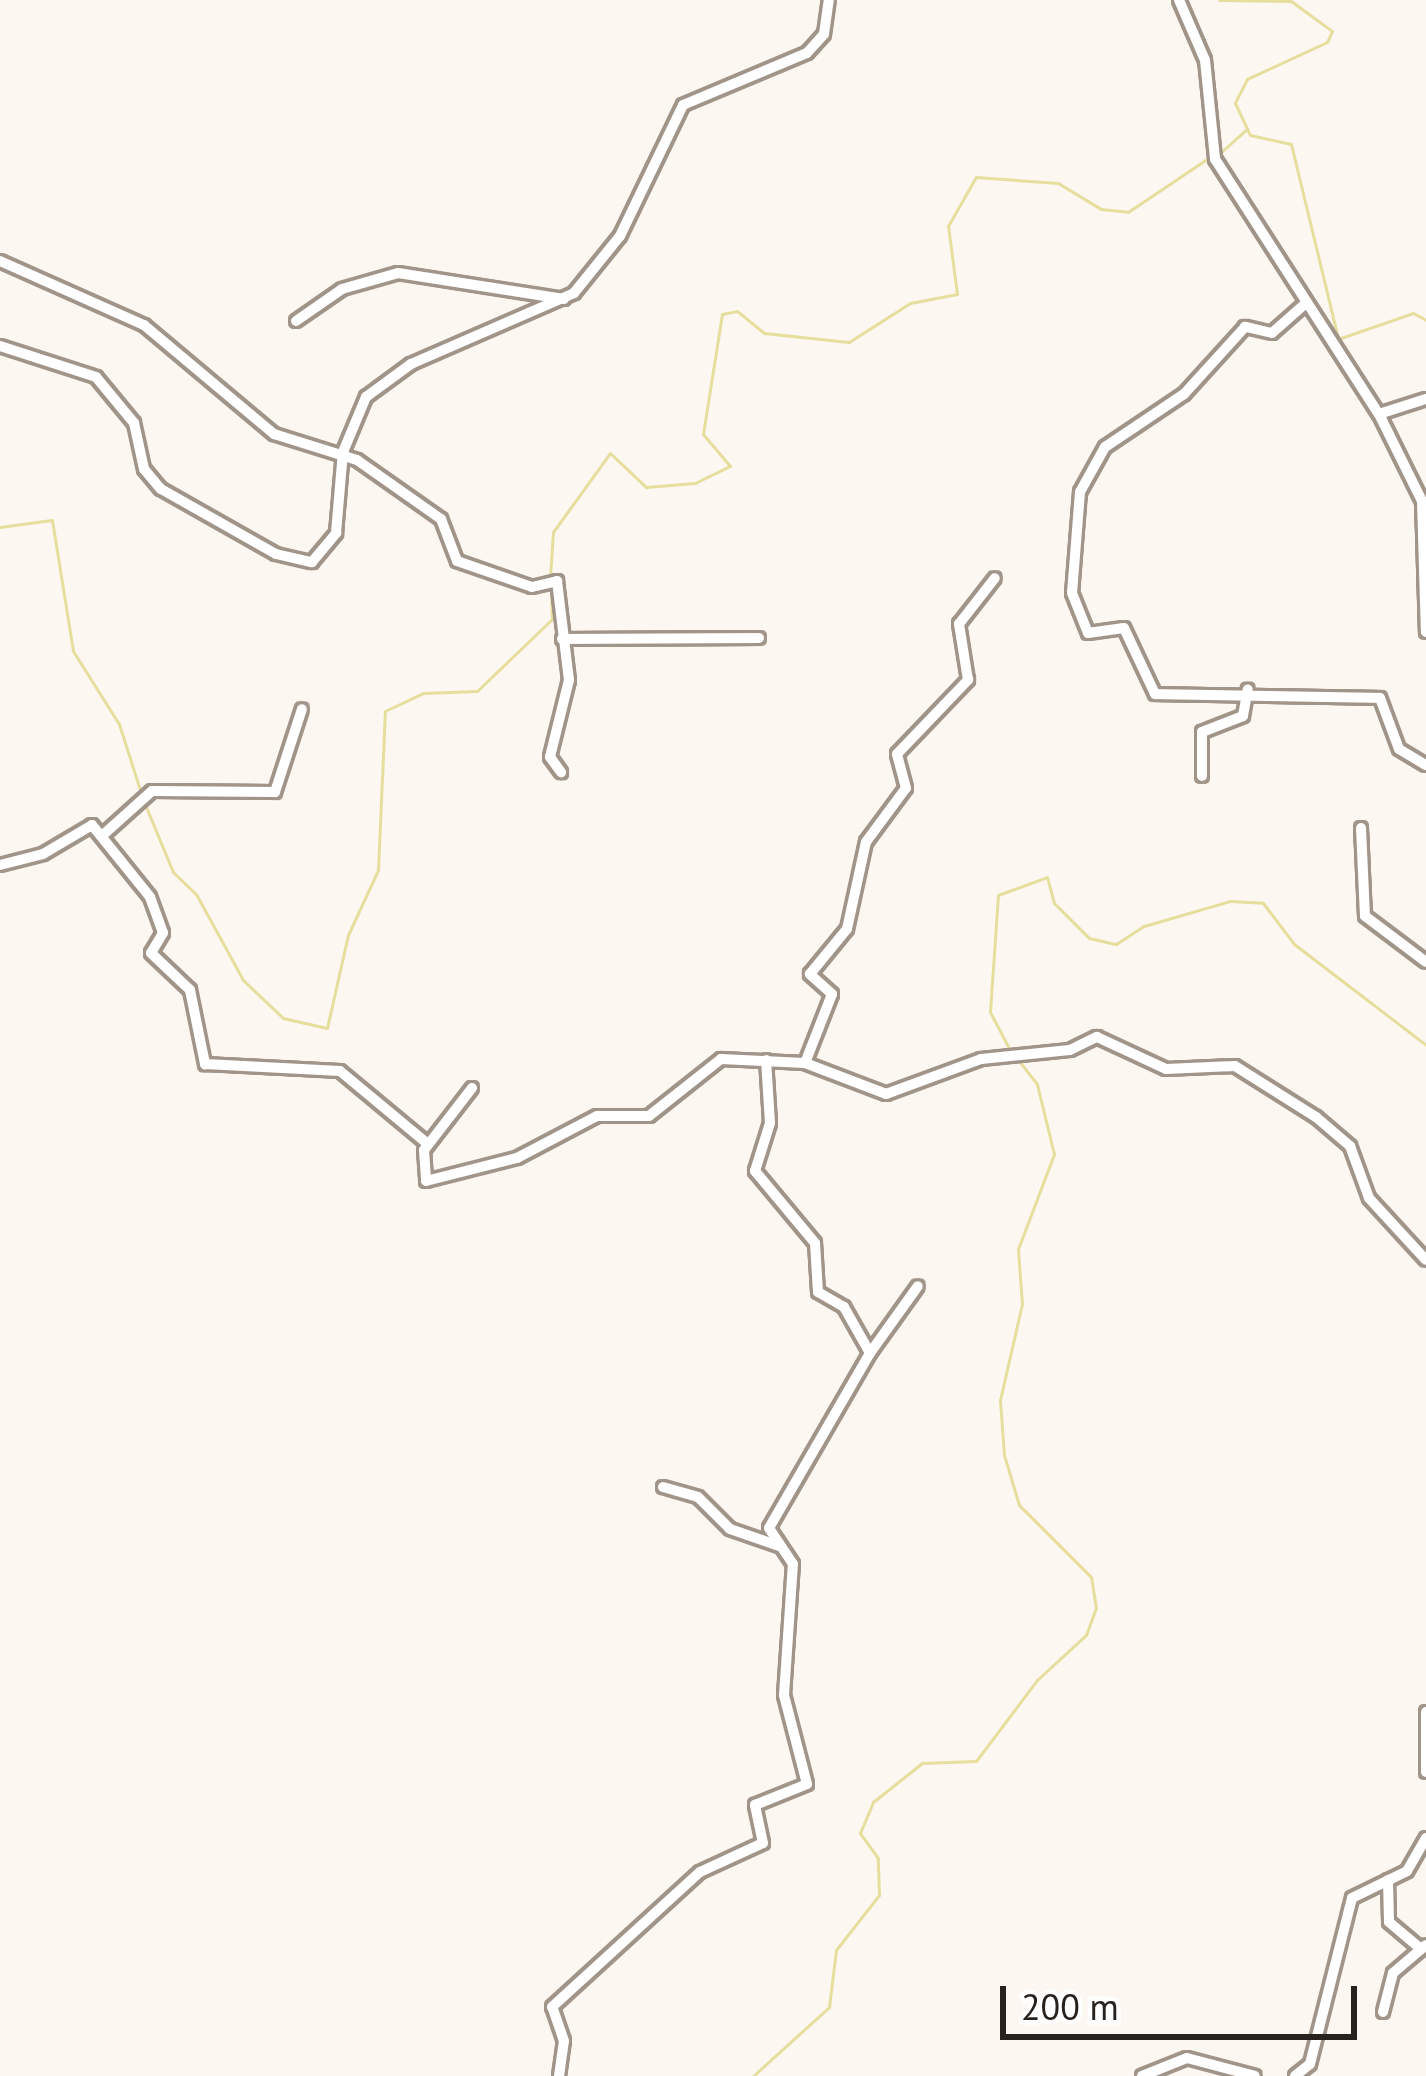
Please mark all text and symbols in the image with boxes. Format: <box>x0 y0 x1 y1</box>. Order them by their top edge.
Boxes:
scale bar <box>1006 1962 1363 2036</box>
text: 200 m <box>1021 1983 1119 2030</box>

